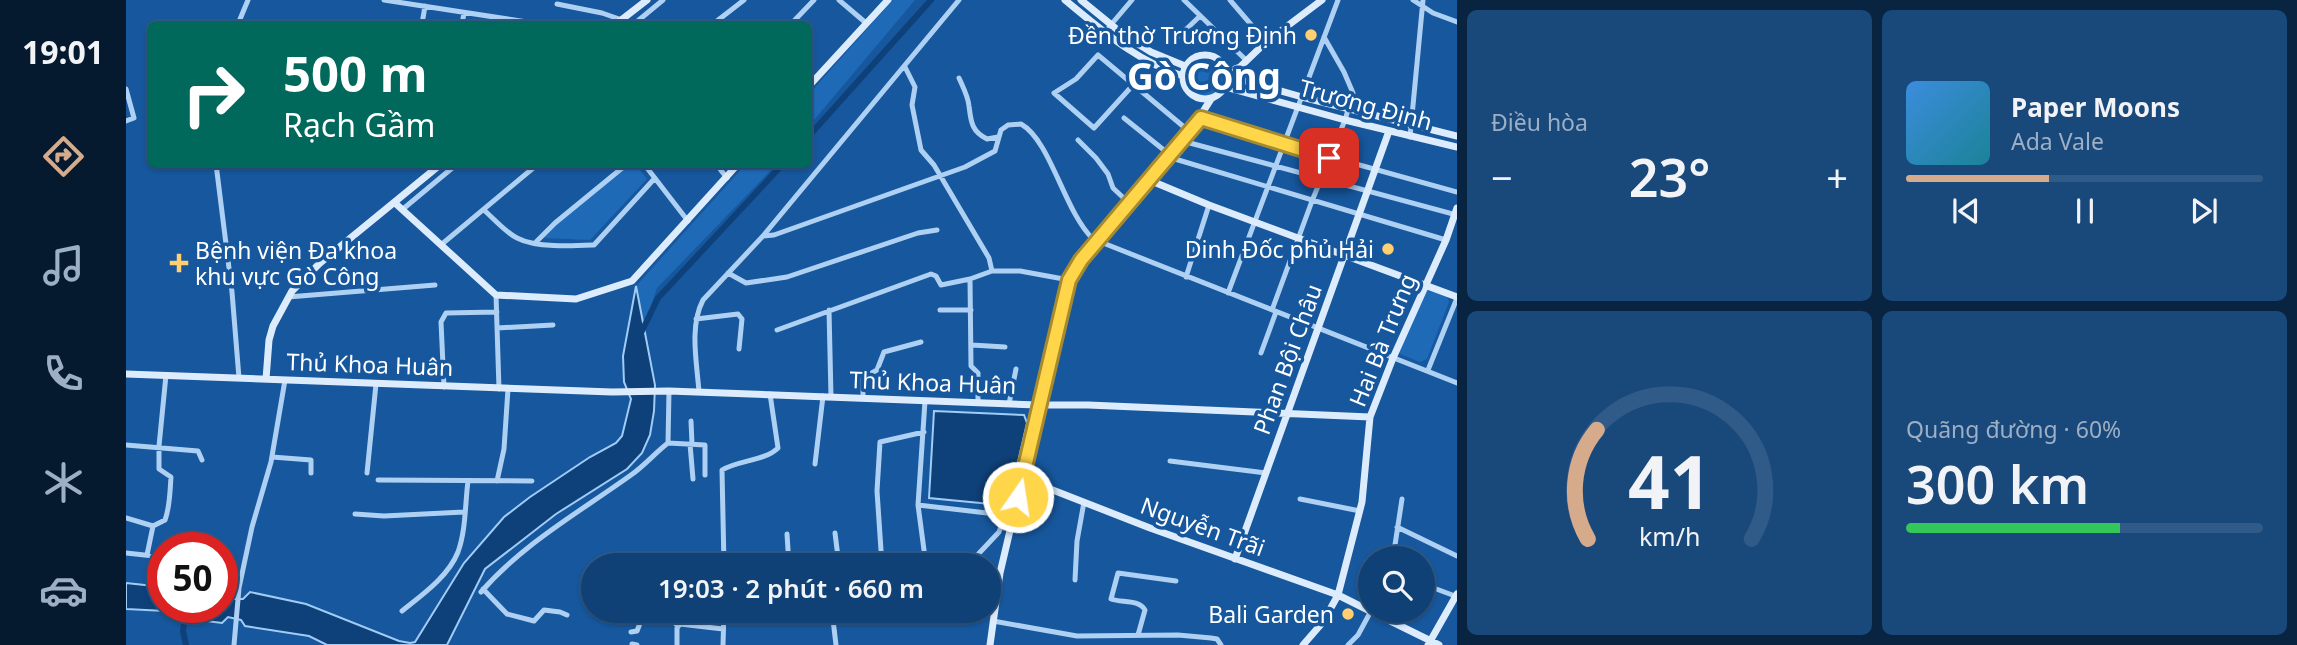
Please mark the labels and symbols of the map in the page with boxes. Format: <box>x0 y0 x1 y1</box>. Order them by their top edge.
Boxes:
place label: Đền thờ Trương Định <box>1068 19 1297 51</box>
marker: Đền thờ Trương Định <box>1303 27 1319 43</box>
district label: Gò Công <box>1127 50 1281 101</box>
street label: Trương Định <box>1296 71 1436 137</box>
pin <box>1299 128 1359 188</box>
place label: Dinh Đốc phủ Hải <box>1185 233 1374 265</box>
place label: Bệnh viện Đa khoa khu vực Gò Công <box>195 234 397 292</box>
marker: Dinh Đốc phủ Hải <box>1380 241 1396 257</box>
marker: Bệnh viện Đa khoa khu vực Gò Công <box>169 253 189 273</box>
street label: Hai Bà Trưng <box>1341 269 1423 411</box>
street label: Phan Bội Châu <box>1245 279 1329 439</box>
street label: Thủ Khoa Huân <box>286 345 454 383</box>
street label: Thủ Khoa Huân <box>849 363 1017 401</box>
position arrow <box>981 460 1055 534</box>
street label: Nguyễn Trãi <box>1136 489 1270 563</box>
speed limit sign: 50 <box>147 532 238 623</box>
place label: Bali Garden <box>1208 598 1334 630</box>
marker: Bali Garden <box>1340 606 1356 622</box>

